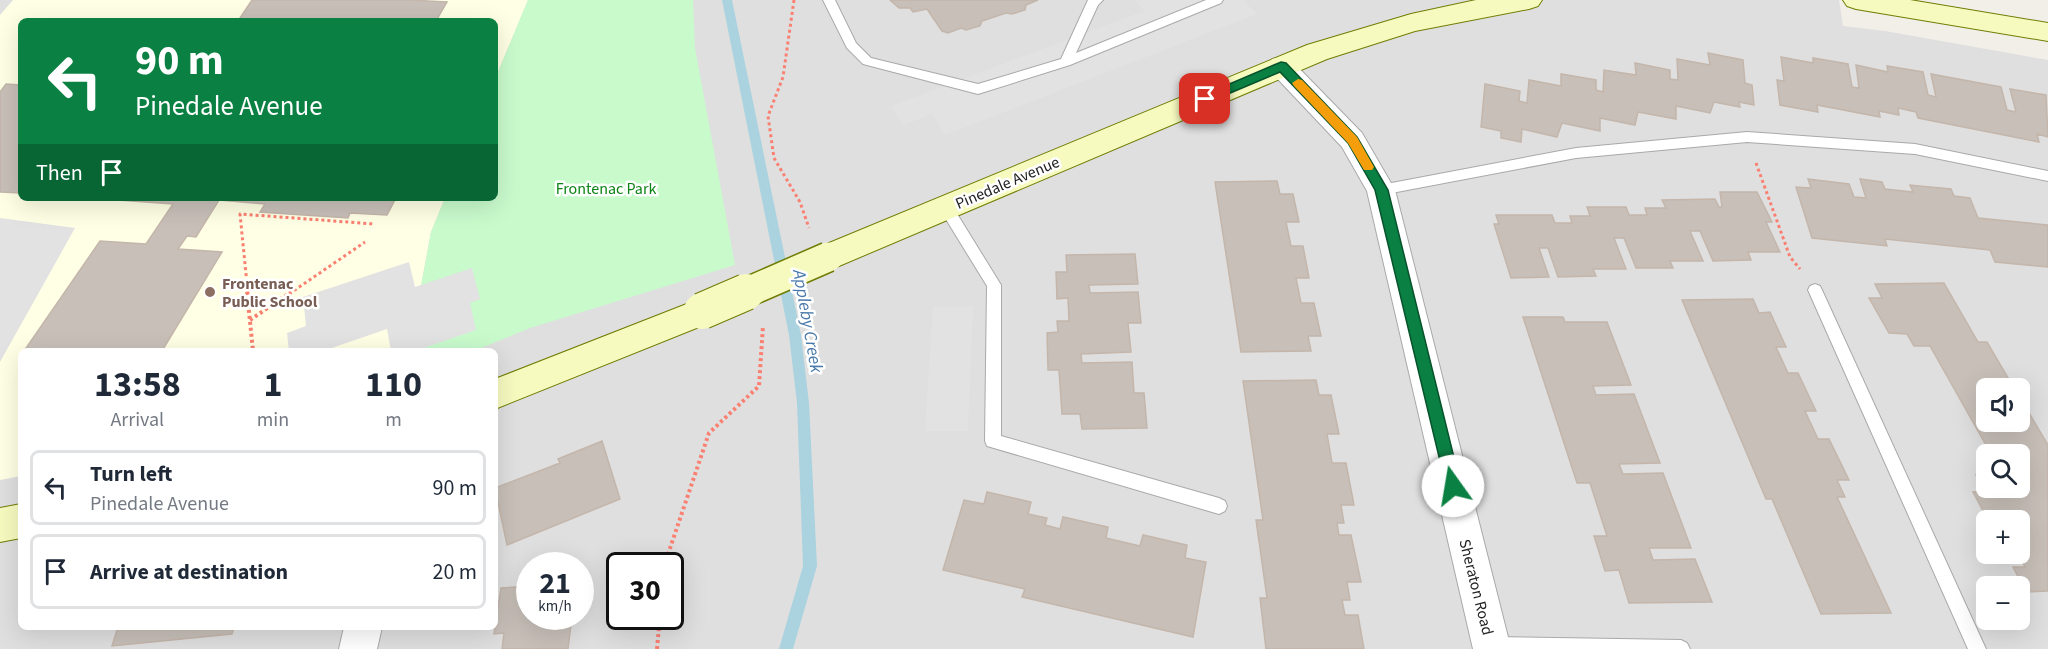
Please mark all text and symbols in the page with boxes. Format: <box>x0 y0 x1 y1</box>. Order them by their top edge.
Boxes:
text: 90 m <box>135 31 224 91</box>
icon: left <box>36 42 114 120</box>
pin <box>1179 73 1230 124</box>
icon: arrive <box>1188 82 1221 115</box>
text: Pinedale Avenue <box>135 87 323 126</box>
street label: Pinedale Avenue <box>952 151 1063 215</box>
icon: arrive <box>95 156 128 189</box>
text: Then <box>36 157 83 189</box>
park label: Frontenac Park <box>556 178 656 200</box>
water label: Appleby Creek <box>786 267 829 375</box>
place label: Frontenac Public School <box>222 273 318 313</box>
marker: Frontenac Public School <box>203 285 217 299</box>
text: 13:58 <box>94 359 181 410</box>
text: 1 <box>263 359 282 410</box>
text: 110 <box>365 359 422 410</box>
map controls <box>1976 378 2030 630</box>
button: sound <box>1976 378 2030 432</box>
text: Arrival <box>110 406 164 434</box>
text: min <box>257 406 289 434</box>
text: m <box>385 406 402 434</box>
button: search <box>1976 444 2030 498</box>
position arrow <box>1421 454 1485 518</box>
text: Turn left <box>90 458 172 490</box>
icon: left <box>39 471 72 504</box>
text: 90 m <box>432 472 477 504</box>
text: Pinedale Avenue <box>90 490 229 518</box>
button: + <box>1976 510 2030 564</box>
street label: Sheraton Road <box>1453 537 1499 638</box>
speed limit sign: 30 <box>606 552 684 630</box>
icon: arrive <box>39 555 72 588</box>
text: Arrive at destination <box>90 556 288 588</box>
text: 20 m <box>432 556 477 588</box>
text: 21 <box>539 562 571 605</box>
button: − <box>1976 576 2030 630</box>
text: km/h <box>538 596 572 617</box>

